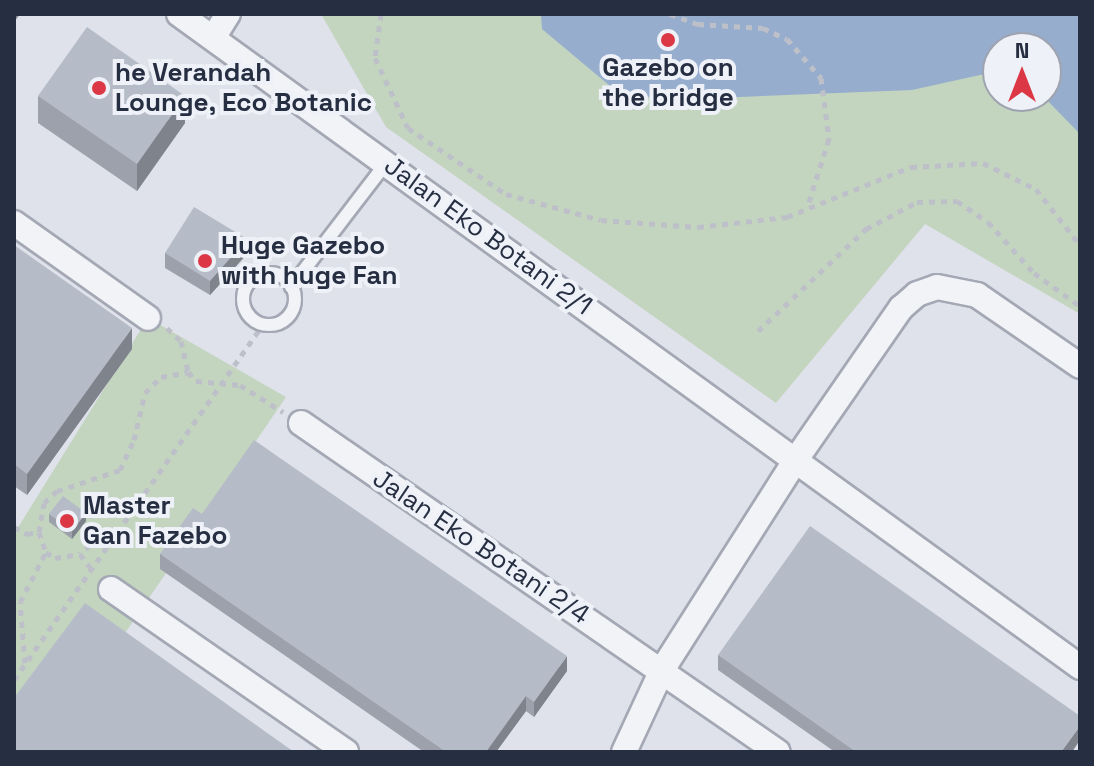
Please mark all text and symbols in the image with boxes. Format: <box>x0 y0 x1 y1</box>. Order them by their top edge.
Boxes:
marker: Gazebo on the bridge <box>659 31 677 49</box>
north arrow <box>982 32 1062 112</box>
text: N <box>1015 36 1029 64</box>
place label: Gazebo on the bridge <box>602 52 734 114</box>
place label: he Verandah Lounge, Eco Botanic <box>115 57 373 118</box>
marker: he Verandah Lounge, Eco Botanic <box>90 79 108 97</box>
street label: Jalan Eko Botani 2/1 <box>378 150 598 322</box>
place label: Huge Gazebo with huge Fan <box>221 230 398 292</box>
marker: Huge Gazebo with huge Fan <box>196 252 214 270</box>
street label: Jalan Eko Botani 2/4 <box>367 463 595 631</box>
place label: Master Gan Fazebo <box>83 490 227 552</box>
marker: Master Gan Fazebo <box>58 512 76 530</box>

